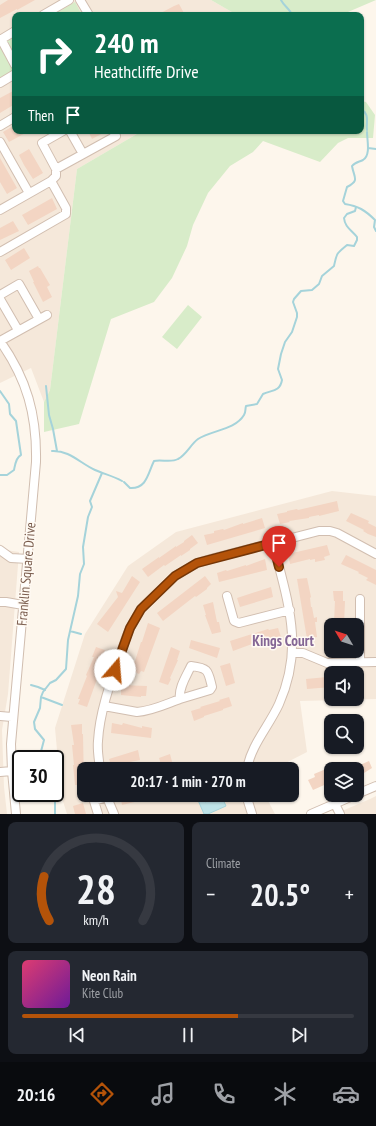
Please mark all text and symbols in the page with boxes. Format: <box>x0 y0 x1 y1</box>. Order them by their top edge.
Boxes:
text: 240 m <box>94 24 158 61</box>
icon: right <box>28 28 80 80</box>
text: Heathcliffe Drive <box>94 60 199 83</box>
icon: arrive <box>62 104 84 126</box>
text: Then <box>28 106 54 125</box>
street label: Franklin Square Drive <box>13 521 40 627</box>
pin <box>262 526 296 567</box>
icon: arrive <box>268 532 290 554</box>
north arrow <box>324 618 364 658</box>
map controls <box>324 618 364 802</box>
district label: Kings Court <box>252 631 314 650</box>
position arrow <box>94 649 136 691</box>
button: sound <box>324 666 364 706</box>
button: search <box>324 714 364 754</box>
speed limit sign: 30 <box>12 750 64 802</box>
button: layers <box>324 762 364 802</box>
text: 20:17 · 1 min · 270 m <box>130 772 246 791</box>
text: Climate <box>206 855 240 872</box>
text: 28 <box>76 861 116 914</box>
text: 20.5° <box>250 875 310 914</box>
text: − <box>206 880 215 908</box>
text: + <box>345 880 354 908</box>
text: km/h <box>83 909 109 928</box>
text: Neon Rain <box>82 966 137 985</box>
text: Kite Club <box>82 985 123 1002</box>
icon: previous <box>66 1024 88 1046</box>
icon: pause <box>177 1024 199 1046</box>
icon: next <box>288 1024 310 1046</box>
icon: directions <box>88 1080 116 1108</box>
icon: music <box>149 1080 177 1108</box>
icon: phone <box>210 1080 238 1108</box>
icon: climate <box>271 1080 299 1108</box>
icon: car <box>332 1080 360 1108</box>
text: 20:16 <box>16 1083 55 1106</box>

